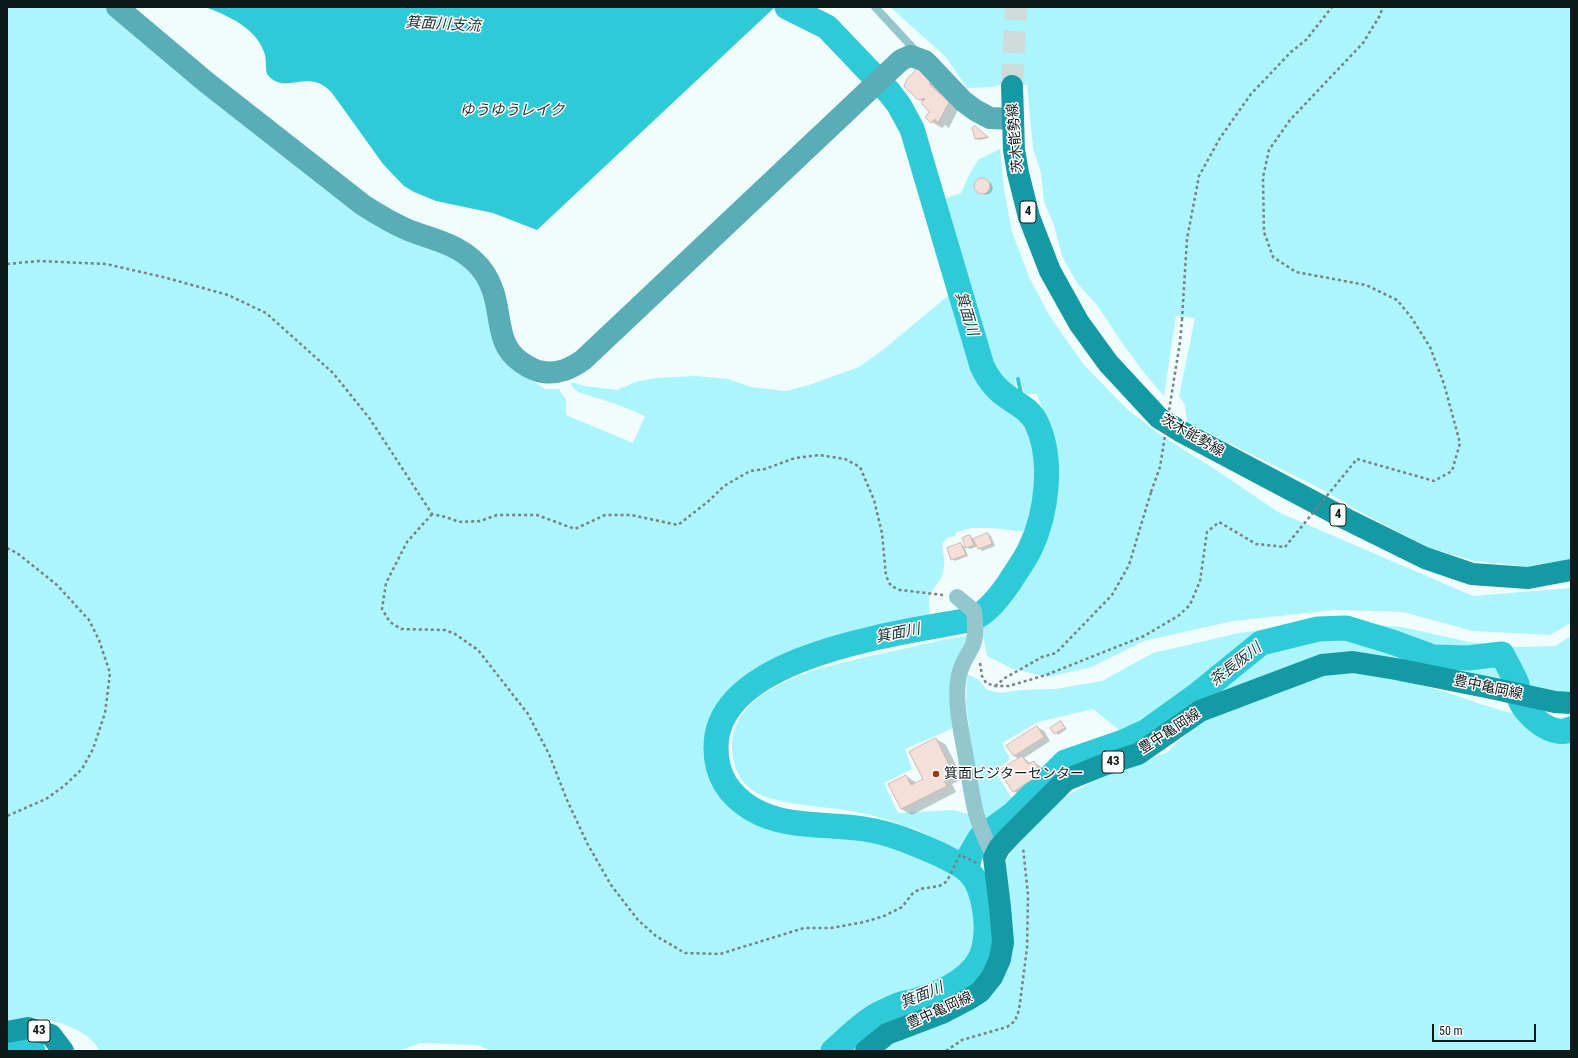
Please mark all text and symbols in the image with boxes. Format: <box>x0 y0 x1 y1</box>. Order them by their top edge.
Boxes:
water label: 箕面川支流 <box>405 14 481 36</box>
water label: ゆうゆうレイク <box>460 102 564 120</box>
street label: 茨木能勢線 <box>1005 102 1027 174</box>
road number: 4 <box>1020 201 1036 223</box>
water label: 箕面川 <box>951 290 981 338</box>
street label: 茨木能勢線 <box>1157 411 1227 461</box>
road number: 4 <box>1330 504 1346 526</box>
water label: 箕面川 <box>874 621 922 647</box>
water label: 茶長阪川 <box>1207 639 1265 691</box>
street label: 豊中亀岡線 <box>1452 673 1524 703</box>
street label: 豊中亀岡線 <box>1136 706 1204 758</box>
road number: 43 <box>1102 751 1124 773</box>
place label: 箕面ビジターセンター <box>944 766 1084 782</box>
marker: 箕面ビジターセンター <box>931 769 941 779</box>
water label: 箕面川 <box>898 979 946 1013</box>
street label: 豊中亀岡線 <box>905 989 975 1033</box>
scale bar <box>1434 1016 1538 1042</box>
road number: 43 <box>28 1020 50 1042</box>
text: 50 m <box>1439 1024 1463 1038</box>

